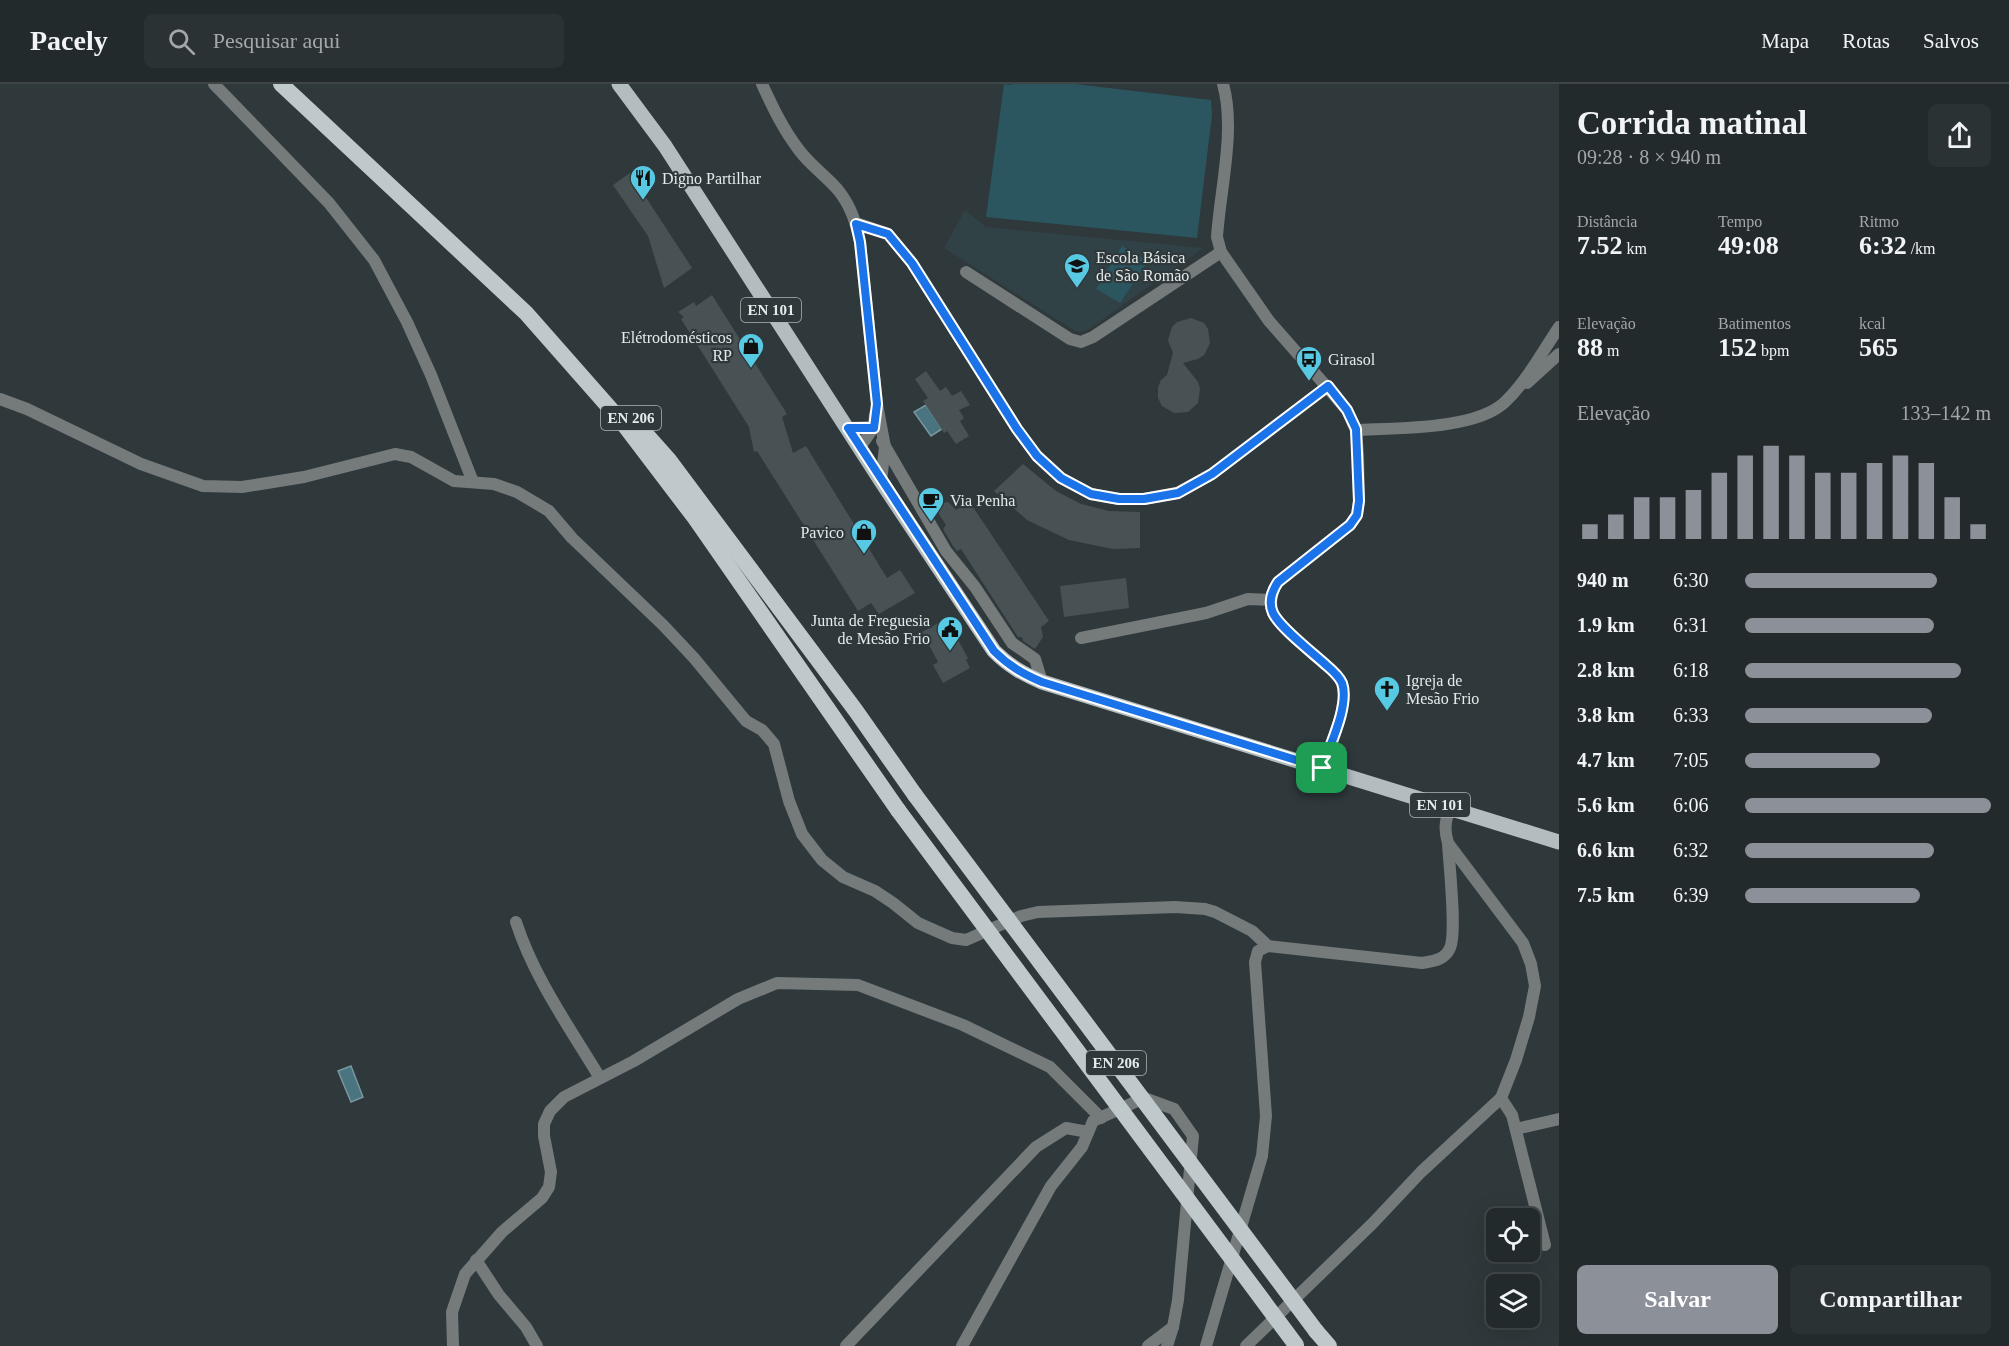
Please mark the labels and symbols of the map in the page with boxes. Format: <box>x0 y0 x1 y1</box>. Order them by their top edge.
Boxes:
restaurant icon: Digno Partilhar <box>628 163 658 201</box>
place label: Digno Partilhar <box>662 170 762 188</box>
place label: Escola Básica de São Romão <box>1096 249 1189 284</box>
school or university icon: Escola Básica de São Romão <box>1062 251 1092 289</box>
road number: EN 101 <box>741 298 801 322</box>
place label: Elétrodomésticos RP <box>621 329 732 364</box>
shop icon: Elétrodomésticos RP <box>736 331 766 369</box>
bus stop icon: Girasol <box>1294 344 1324 382</box>
place label: Girasol <box>1328 351 1376 368</box>
road number: EN 206 <box>601 406 661 430</box>
cafe icon: Via Penha <box>916 485 946 523</box>
place label: Via Penha <box>950 492 1015 509</box>
shop icon: Pavico <box>849 517 879 555</box>
place label: Pavico <box>800 524 844 541</box>
place label: Junta de Freguesia de Mesão Frio <box>811 612 930 647</box>
public building icon: Junta de Freguesia de Mesão Frio <box>935 614 965 652</box>
place label: Igreja de Mesão Frio <box>1406 672 1479 707</box>
church icon: Igreja de Mesão Frio <box>1372 674 1402 712</box>
pin <box>1296 742 1347 793</box>
road number: EN 101 <box>1410 793 1470 817</box>
road number: EN 206 <box>1086 1051 1146 1075</box>

